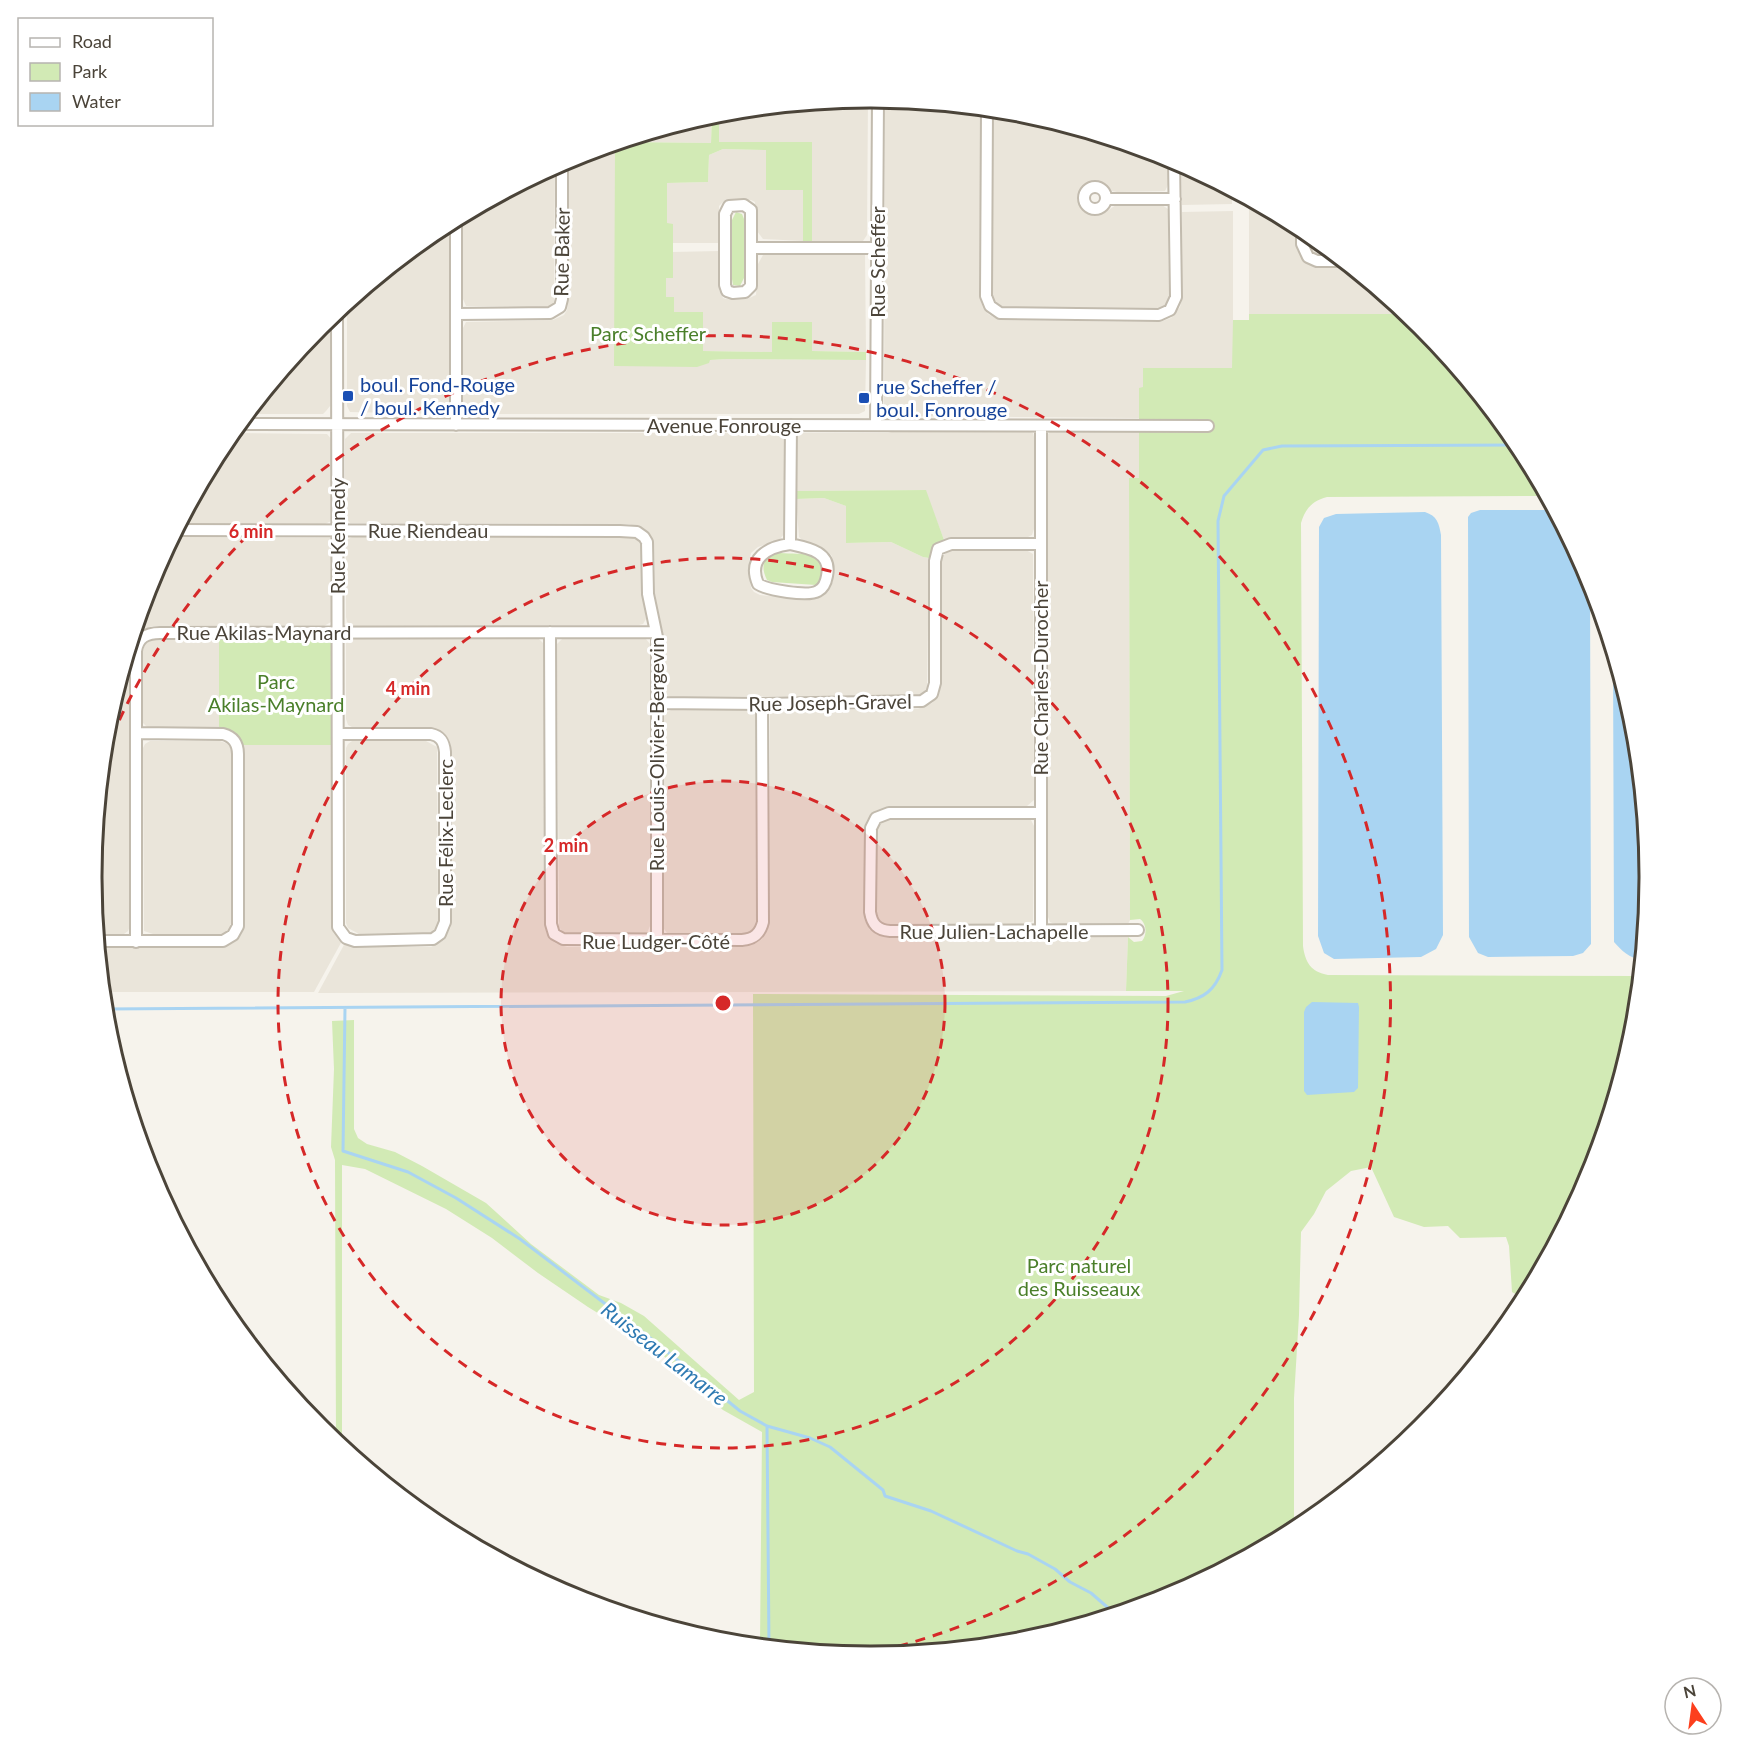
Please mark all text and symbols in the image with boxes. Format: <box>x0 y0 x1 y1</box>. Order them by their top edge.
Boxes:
legend <box>18 18 213 126</box>
text: Road <box>72 30 112 52</box>
text: Park <box>72 60 108 82</box>
text: Water <box>72 90 121 112</box>
street label: Rue Scheffer <box>865 205 889 318</box>
street label: Rue Baker <box>548 207 574 297</box>
park label: Parc Scheffer <box>590 321 707 345</box>
place label: boul. Fond-Rouge / boul. Kennedy <box>360 372 515 419</box>
place label: rue Scheffer / boul. Fonrouge <box>876 374 1007 421</box>
marker: boul. Fond-Rouge / boul. Kennedy <box>341 389 355 403</box>
marker: rue Scheffer / boul. Fonrouge <box>857 391 871 405</box>
street label: Avenue Fonrouge <box>647 413 801 437</box>
street label: Rue Kennedy <box>325 477 349 594</box>
street label: Rue Riendeau <box>368 518 488 542</box>
text: 6 min <box>229 520 273 542</box>
street label: Rue Charles-Durocher <box>1028 580 1052 776</box>
street label: Rue Akilas-Maynard <box>177 620 351 644</box>
street label: Rue Louis-Olivier-Bergevin <box>644 637 668 871</box>
park label: Parc Akilas-Maynard <box>208 669 344 716</box>
text: 4 min <box>386 677 430 699</box>
street label: Rue Joseph-Gravel <box>748 689 912 715</box>
street label: Rue Félix-Leclerc <box>433 759 457 907</box>
text: 2 min <box>544 834 588 856</box>
street label: Rue Julien-Lachapelle <box>900 919 1089 943</box>
street label: Rue Ludger-Côté <box>582 929 730 953</box>
centre of rings <box>713 993 733 1013</box>
park label: Parc naturel des Ruisseaux <box>1018 1253 1140 1300</box>
water label: Ruisseau Lamarre <box>597 1296 733 1410</box>
north arrow <box>1663 1676 1723 1736</box>
text: N <box>1681 1680 1698 1702</box>

